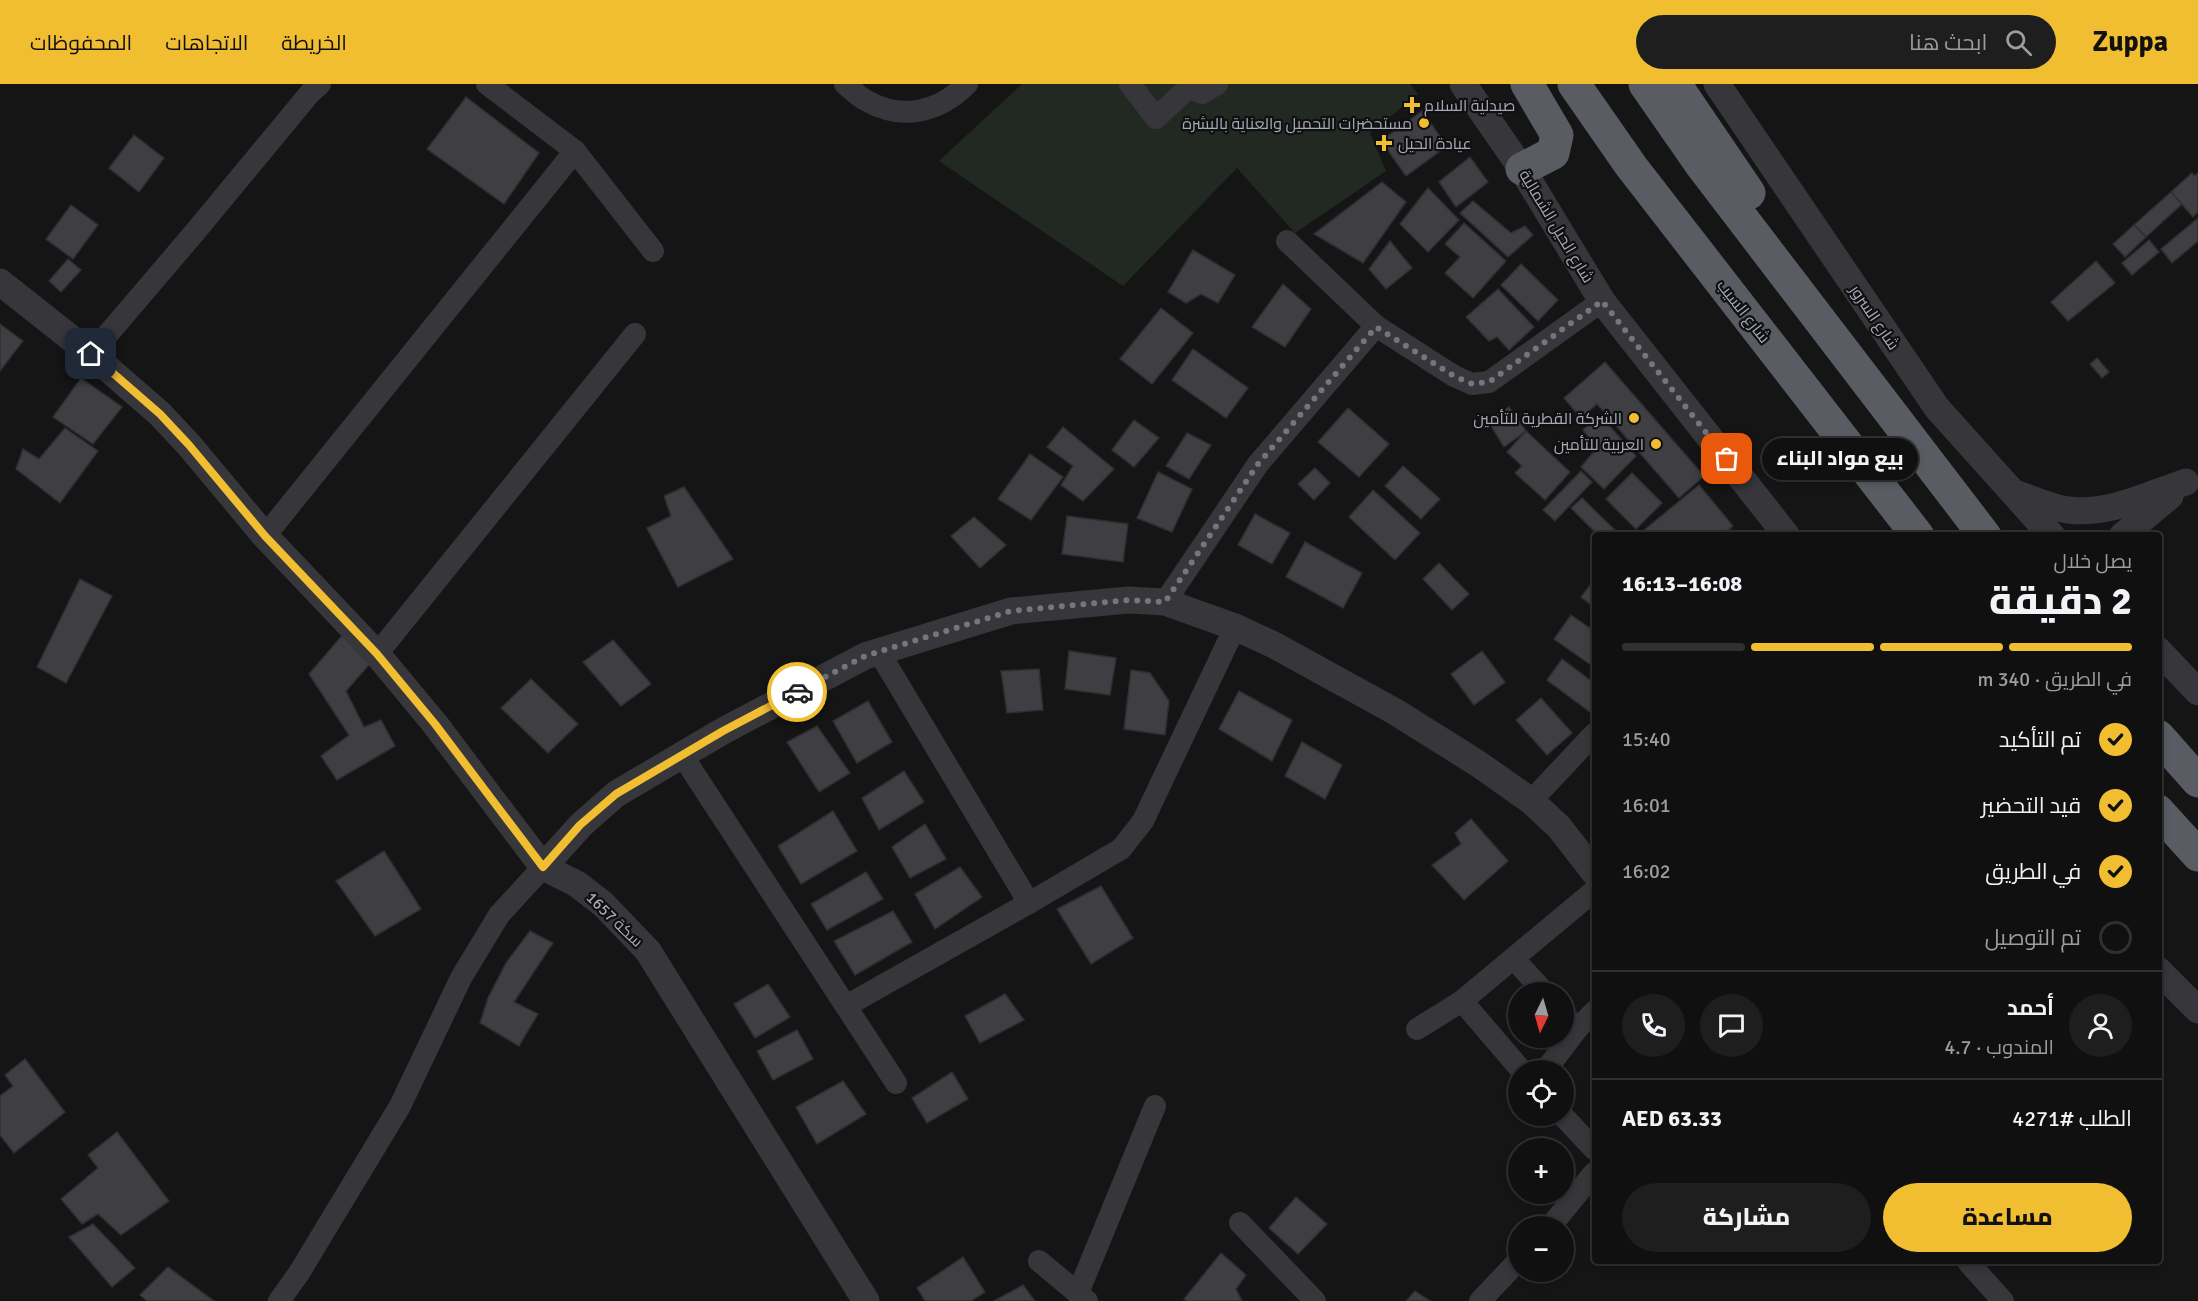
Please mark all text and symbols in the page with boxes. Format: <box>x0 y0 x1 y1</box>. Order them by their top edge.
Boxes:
search box <box>1636 15 2056 69</box>
text: Zuppa <box>2092 25 2168 59</box>
icon: search <box>2002 26 2035 59</box>
text: ابحث هنا <box>1909 29 1987 56</box>
text: المحفوظات <box>30 30 132 56</box>
text: الاتجاهات <box>165 30 248 56</box>
text: الخريطة <box>281 30 347 56</box>
place label: صيدلية السلام <box>1424 96 1515 117</box>
marker: صيدلية السلام <box>1405 98 1419 112</box>
place label: مستحضرات التحميل والعناية بالبشرة <box>1182 114 1412 134</box>
marker: مستحضرات التحميل والعناية بالبشرة <box>1417 116 1431 130</box>
marker: عيادة الحيل <box>1375 134 1393 152</box>
place label: عيادة الحيل <box>1398 134 1472 154</box>
street label: شارع الحيل الشمالية <box>1514 166 1598 287</box>
street label: شارع السيب <box>1712 276 1774 348</box>
street label: شارع السرور <box>1844 280 1903 355</box>
pin <box>65 328 116 379</box>
icon: home <box>74 337 107 370</box>
place label: الشركة القطرية للتأمين <box>1473 409 1622 429</box>
marker: الشركة القطرية للتأمين <box>1627 411 1641 425</box>
pin <box>1701 433 1752 484</box>
place label: العربية للتأمين <box>1554 435 1644 455</box>
marker: العربية للتأمين <box>1649 437 1663 451</box>
callout: بيع مواد البناء <box>1763 438 1919 480</box>
icon: bag <box>1710 442 1743 475</box>
text: بيع مواد البناء <box>1776 446 1904 471</box>
text: يصل خلال <box>2053 549 2132 574</box>
text: 16:08–16:13 <box>1622 570 1742 597</box>
text: 2 دقيقة <box>1989 577 2132 625</box>
courier <box>767 662 827 722</box>
text: في الطريق · 340 m <box>1977 667 2132 692</box>
icon: car <box>781 676 814 709</box>
icon: check <box>2099 723 2132 756</box>
text: تم التأكيد <box>1999 726 2081 753</box>
text: 15:40 <box>1622 727 1671 752</box>
icon: check <box>2099 789 2132 822</box>
text: قيد التحضير <box>1981 792 2081 819</box>
text: 16:01 <box>1622 793 1671 818</box>
icon: check <box>2099 855 2132 888</box>
text: في الطريق <box>1985 858 2081 885</box>
text: 16:02 <box>1622 859 1671 884</box>
street label: سكة 1657 <box>582 888 647 952</box>
text: تم التوصيل <box>1985 924 2081 951</box>
north arrow <box>1508 982 1574 1048</box>
map controls <box>1508 982 1574 1282</box>
button: phone <box>1622 994 1685 1057</box>
button: chat <box>1700 994 1763 1057</box>
text: أحمد <box>2007 994 2054 1021</box>
button: person <box>2069 994 2132 1057</box>
text: المندوب · 4.7 <box>1945 1035 2054 1060</box>
button: locate <box>1508 1060 1574 1126</box>
text: AED 63.33 <box>1622 1105 1722 1132</box>
text: الطلب #4271 <box>2012 1105 2132 1132</box>
button: + <box>1508 1138 1574 1204</box>
button: مشاركة <box>1622 1183 1871 1252</box>
button: مساعدة <box>1883 1183 2132 1252</box>
button: − <box>1508 1216 1574 1282</box>

